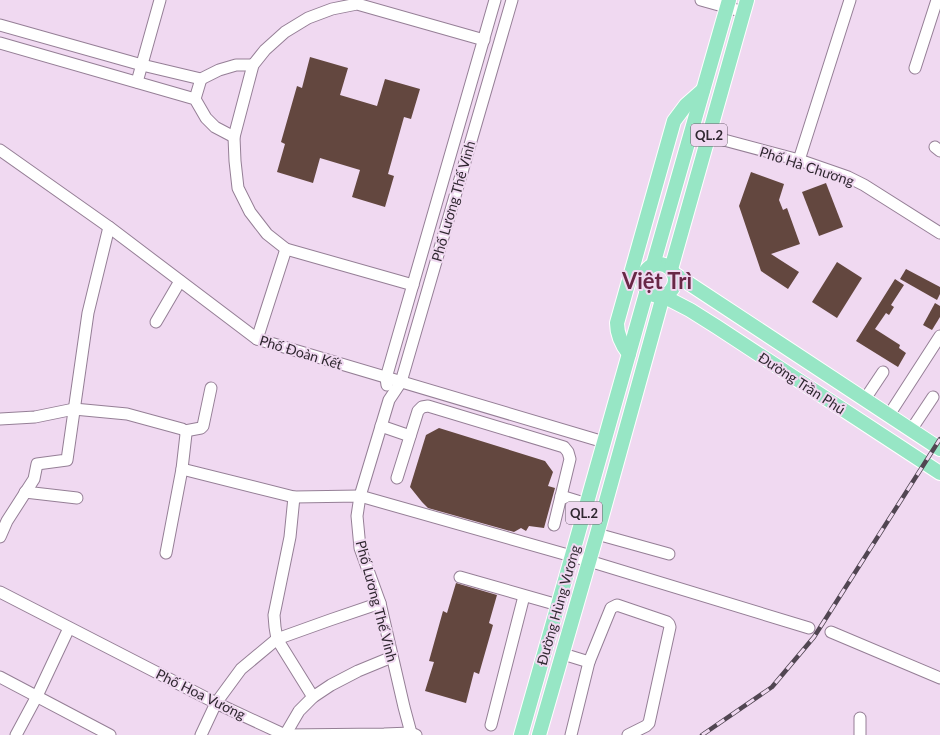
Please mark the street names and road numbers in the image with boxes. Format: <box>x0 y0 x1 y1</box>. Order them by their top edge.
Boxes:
road number: QL.2 <box>691 124 727 146</box>
street label: Phố Lương Thế Vinh <box>428 139 478 263</box>
street label: Phố Hà Chương <box>758 143 856 189</box>
street label: Phố Đoàn Kết <box>258 331 344 373</box>
street label: Đường Trần Phú <box>755 349 849 417</box>
road number: QL.2 <box>566 502 602 524</box>
street label: Phố Lương Thế Vinh <box>353 538 401 664</box>
street label: Đường Hùng Vương <box>533 543 583 667</box>
street label: Phố Hoa Vương <box>154 665 248 723</box>

